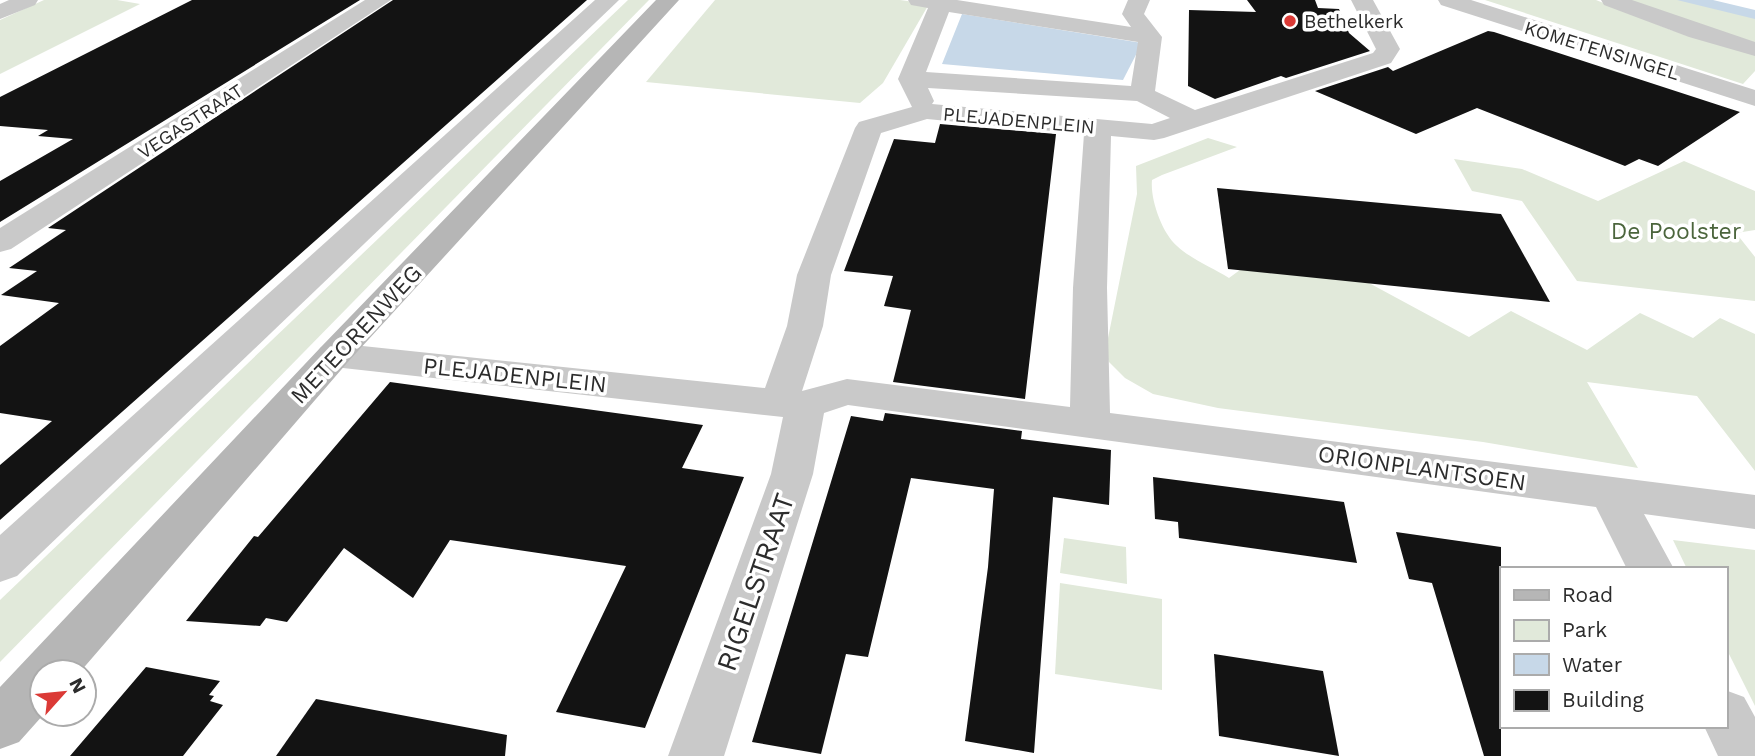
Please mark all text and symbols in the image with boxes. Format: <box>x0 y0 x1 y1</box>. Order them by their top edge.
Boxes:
place label: Bethelkerk <box>1304 10 1404 33</box>
marker: Bethelkerk <box>1282 13 1298 29</box>
street label: KOMETENSINGEL <box>1522 16 1682 85</box>
street label: VEGASTRAAT <box>133 79 247 164</box>
street label: PLEJADENPLEIN <box>942 102 1096 139</box>
park label: De Poolster <box>1611 218 1741 245</box>
street label: METEORENWEG <box>285 259 428 409</box>
street label: PLEJADENPLEIN <box>422 352 608 399</box>
street label: ORIONPLANTSOEN <box>1316 441 1528 496</box>
street label: RIGELSTRAAT <box>710 489 801 675</box>
legend <box>1500 567 1727 728</box>
text: Road <box>1562 582 1613 607</box>
text: Park <box>1562 617 1607 642</box>
text: Water <box>1562 652 1623 677</box>
north arrow <box>28 658 98 728</box>
text: N <box>64 674 91 697</box>
text: Building <box>1562 687 1644 712</box>

